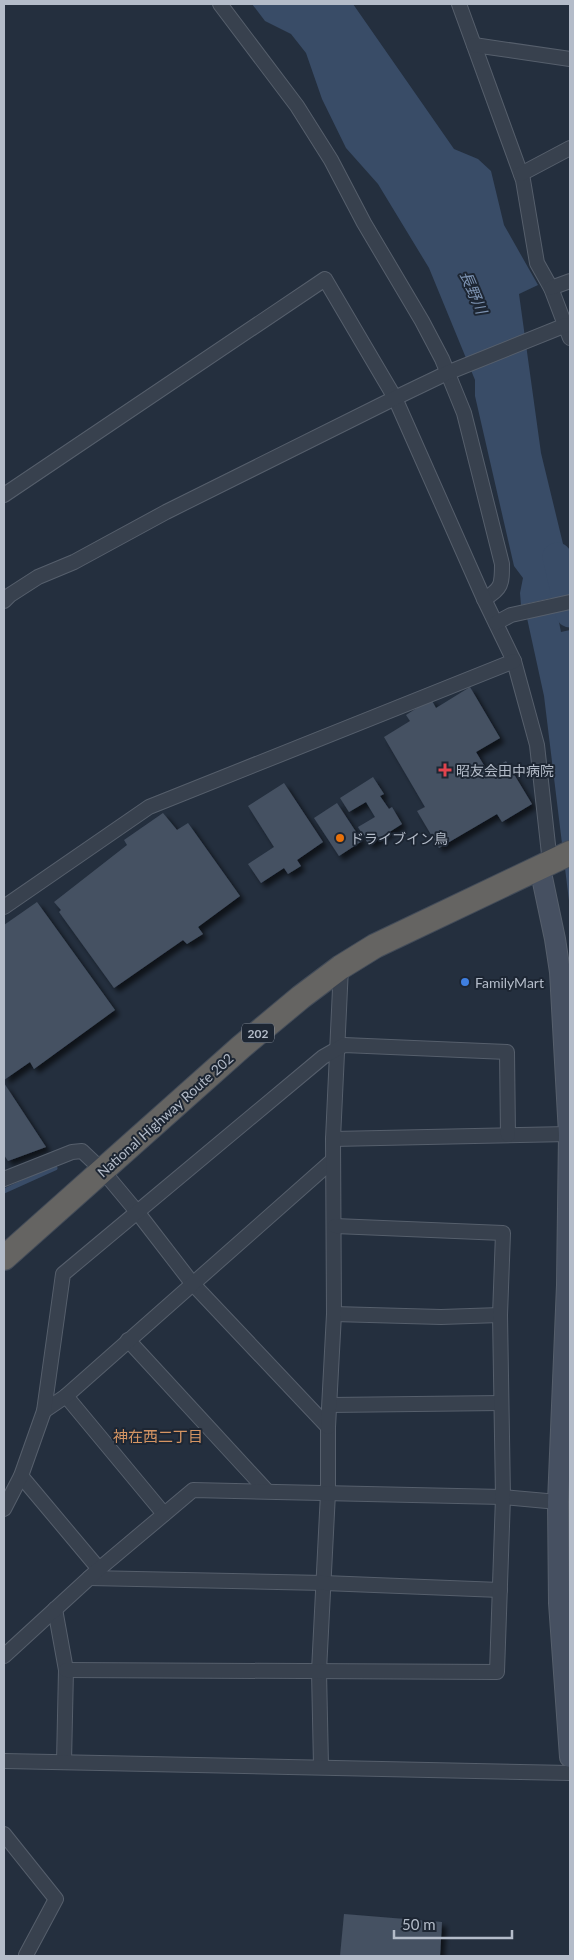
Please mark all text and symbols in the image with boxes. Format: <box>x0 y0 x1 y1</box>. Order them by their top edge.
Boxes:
water label: 長野川 <box>457 268 492 318</box>
place label: 昭友会田中病院 <box>456 762 554 779</box>
marker: 昭友会田中病院 <box>438 763 452 777</box>
place label: ドライブイン鳥 <box>350 830 448 847</box>
marker: ドライブイン鳥 <box>334 832 346 844</box>
place label: FamilyMart <box>475 974 544 991</box>
marker: FamilyMart <box>459 976 471 988</box>
road number: 202 <box>242 1024 274 1042</box>
street label: National Highway Route 202 <box>94 1049 236 1181</box>
district label: 神在西二丁目 <box>113 1427 203 1445</box>
scale bar <box>394 1908 512 1940</box>
text: 50 m <box>402 1915 436 1933</box>

